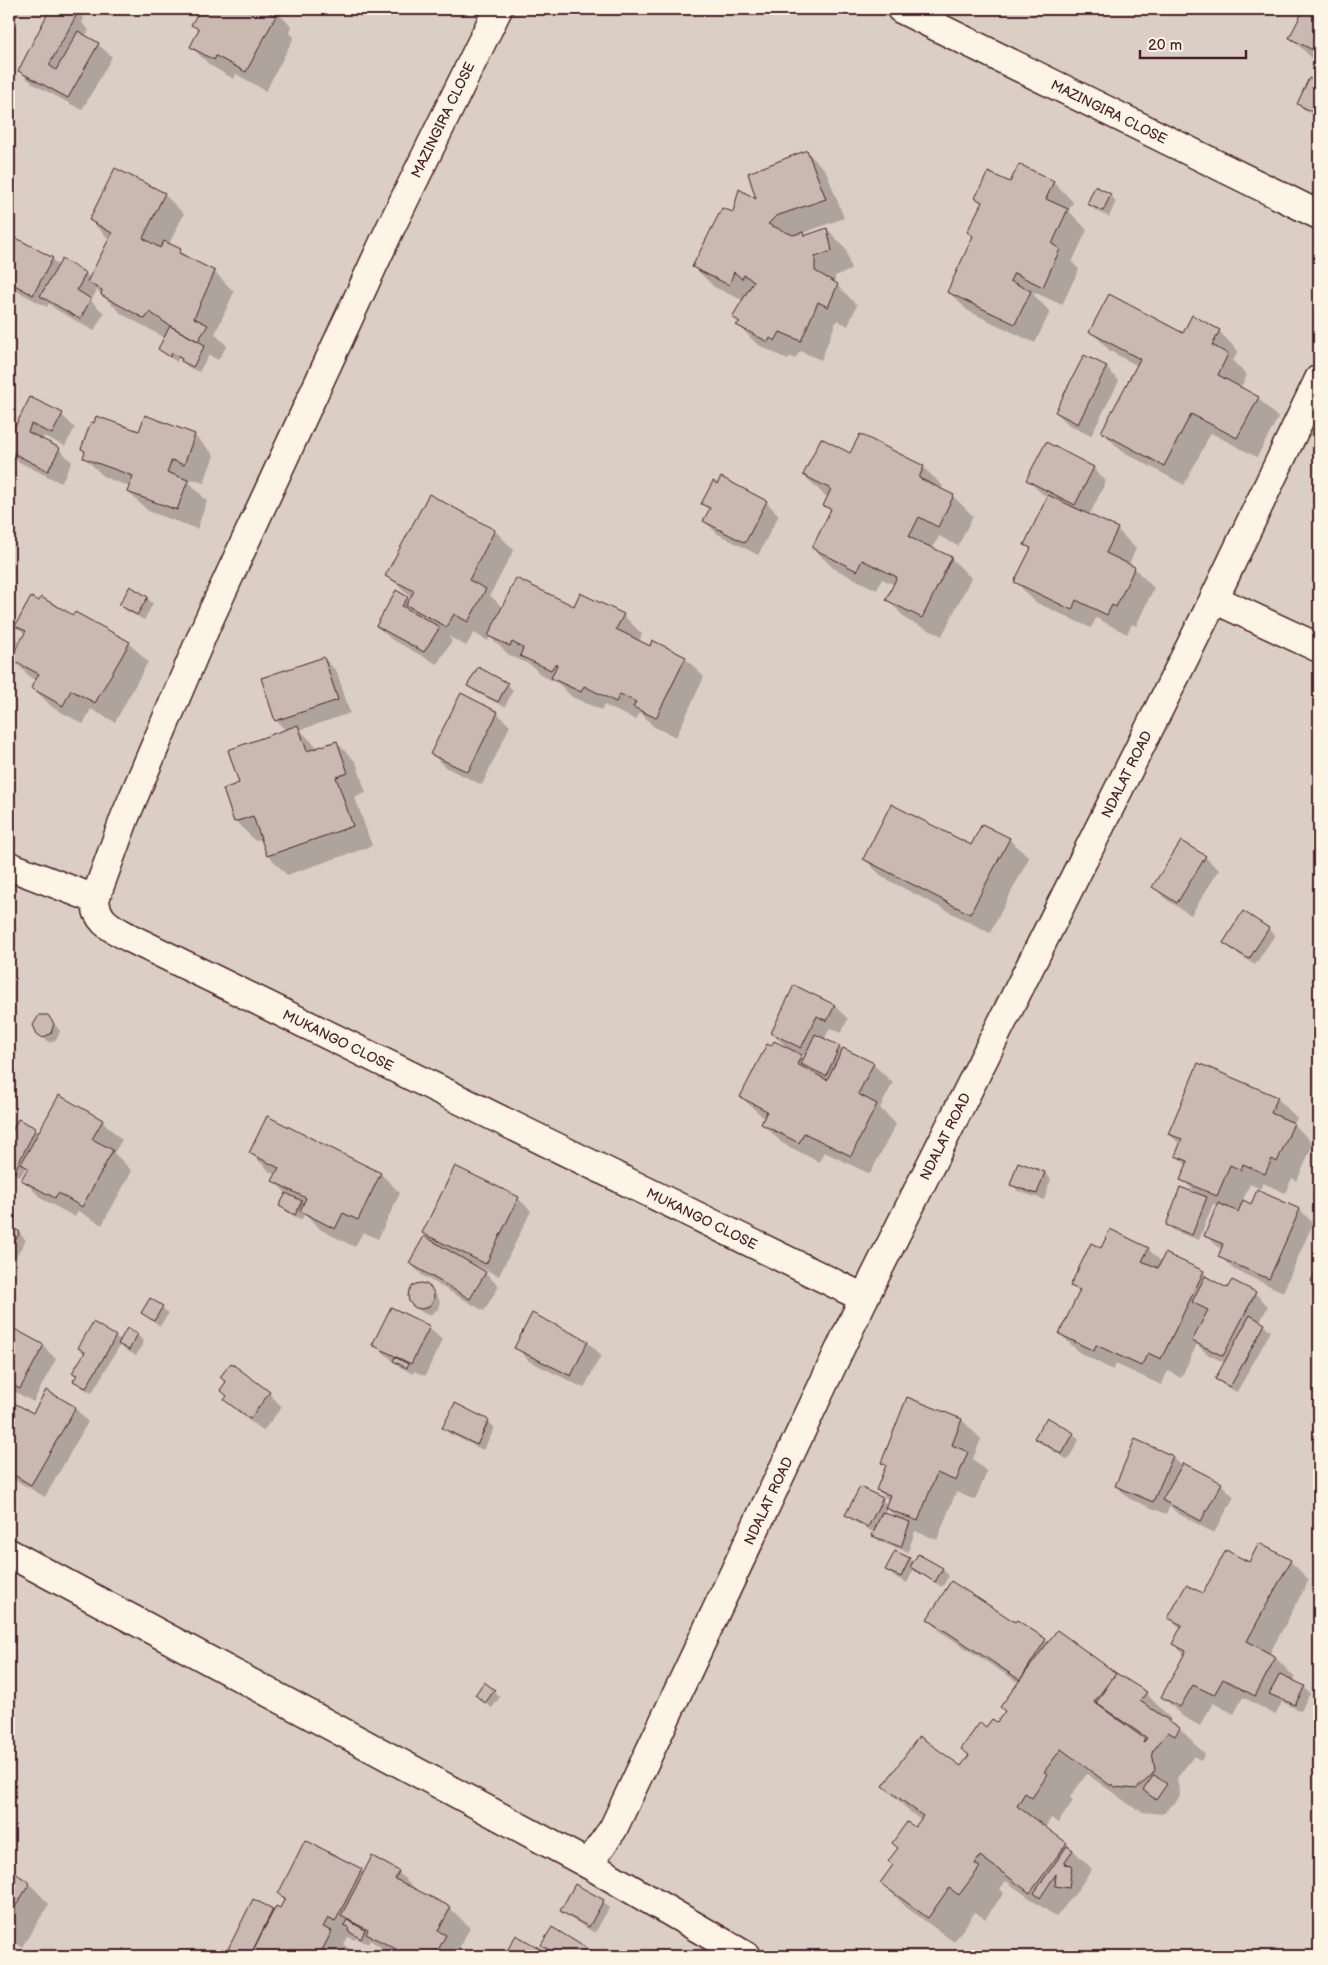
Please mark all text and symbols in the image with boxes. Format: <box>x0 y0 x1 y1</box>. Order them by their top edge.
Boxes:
scale bar <box>1140 28 1247 60</box>
text: 20 m <box>1148 36 1182 55</box>
street label: MAZINGIRA CLOSE <box>407 59 479 181</box>
street label: MAZINGIRA CLOSE <box>1048 76 1170 147</box>
street label: NDALAT ROAD <box>1097 728 1155 821</box>
street label: MUKANGO CLOSE <box>280 1006 397 1075</box>
street label: NDALAT ROAD <box>916 1090 974 1183</box>
street label: MUKANGO CLOSE <box>644 1184 760 1253</box>
street label: NDALAT ROAD <box>740 1454 796 1547</box>

